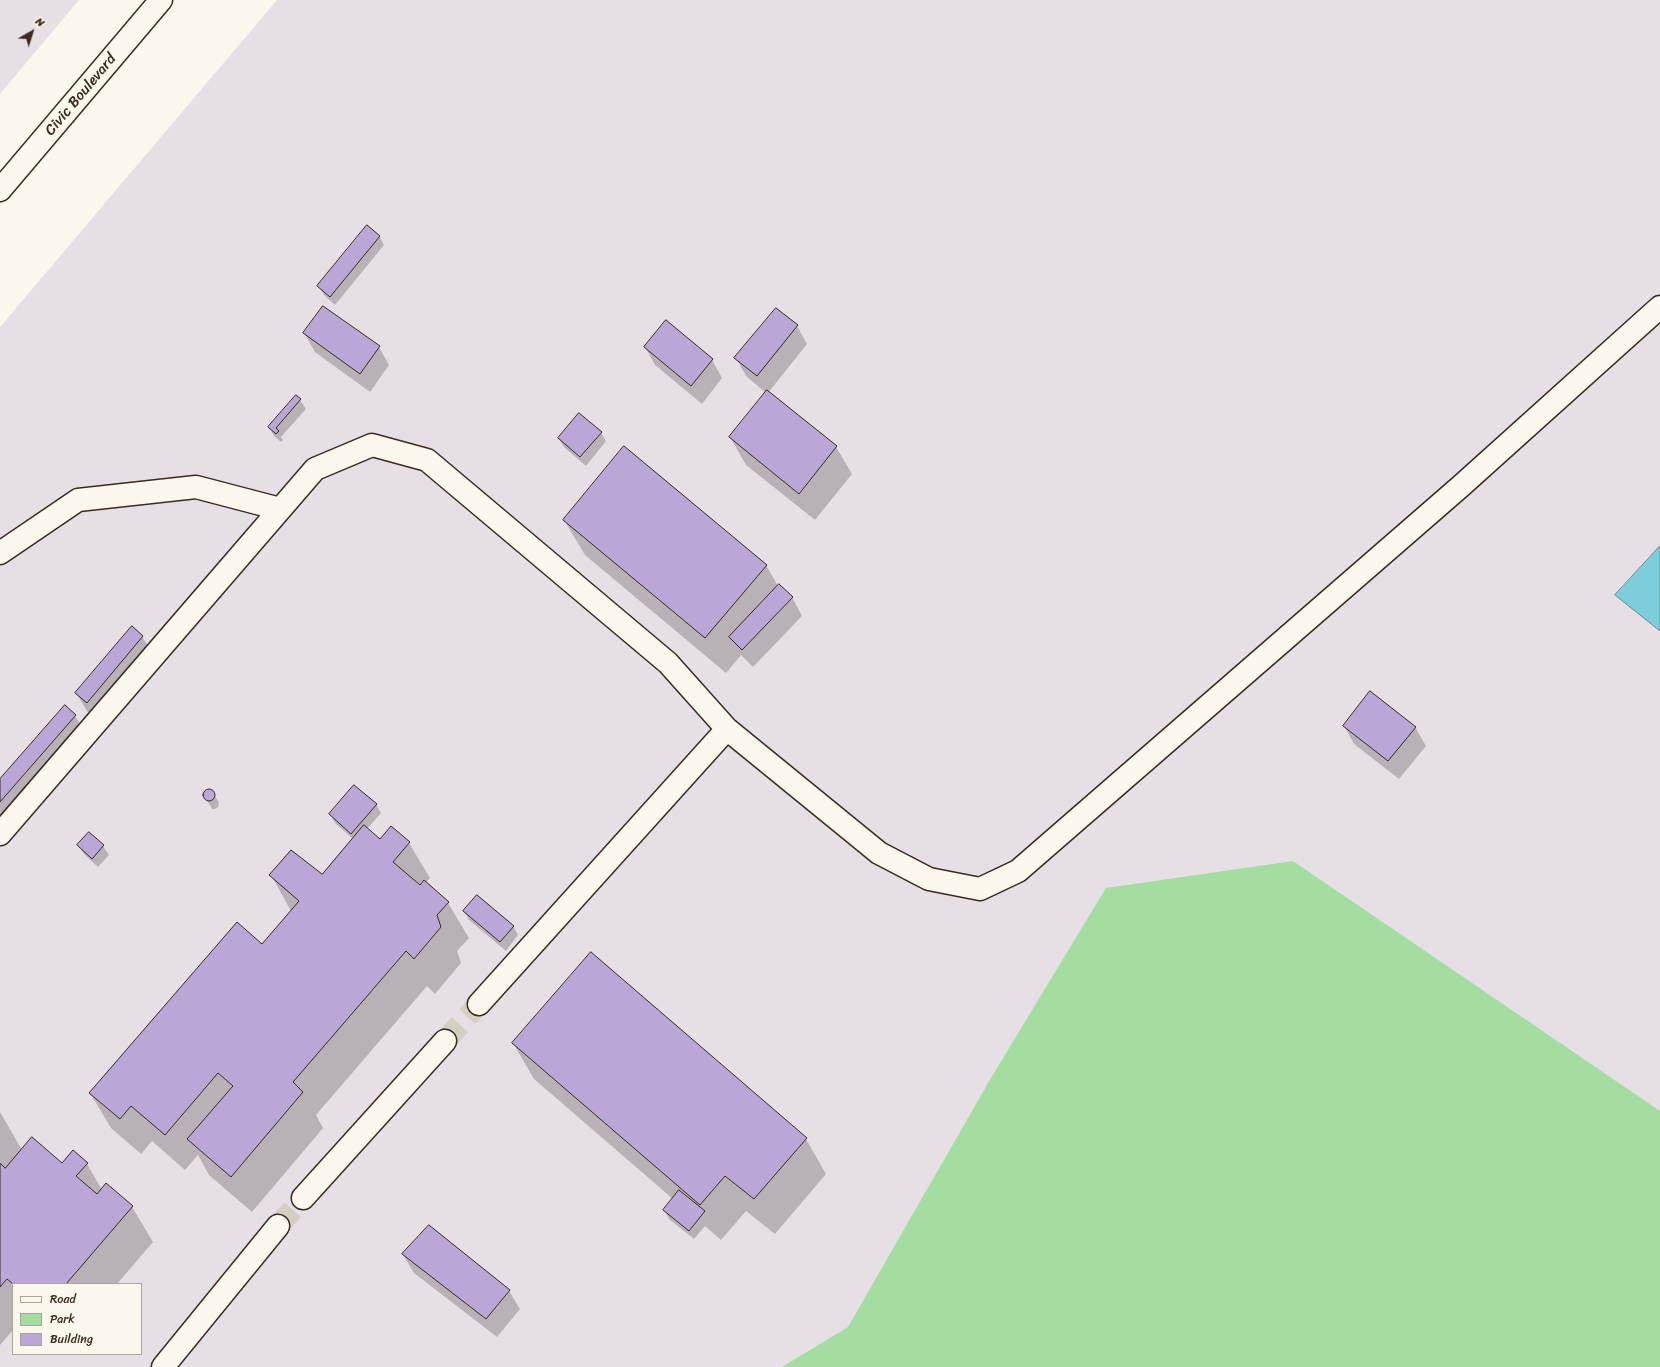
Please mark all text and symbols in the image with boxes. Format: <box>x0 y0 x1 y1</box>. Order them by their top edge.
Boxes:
north arrow <box>12 12 52 52</box>
text: N <box>31 13 49 32</box>
street label: Civic Boulevard <box>42 50 120 140</box>
legend <box>12 1283 142 1355</box>
text: Road <box>50 1288 76 1310</box>
text: Park <box>50 1308 75 1330</box>
text: Building <box>50 1328 93 1350</box>

